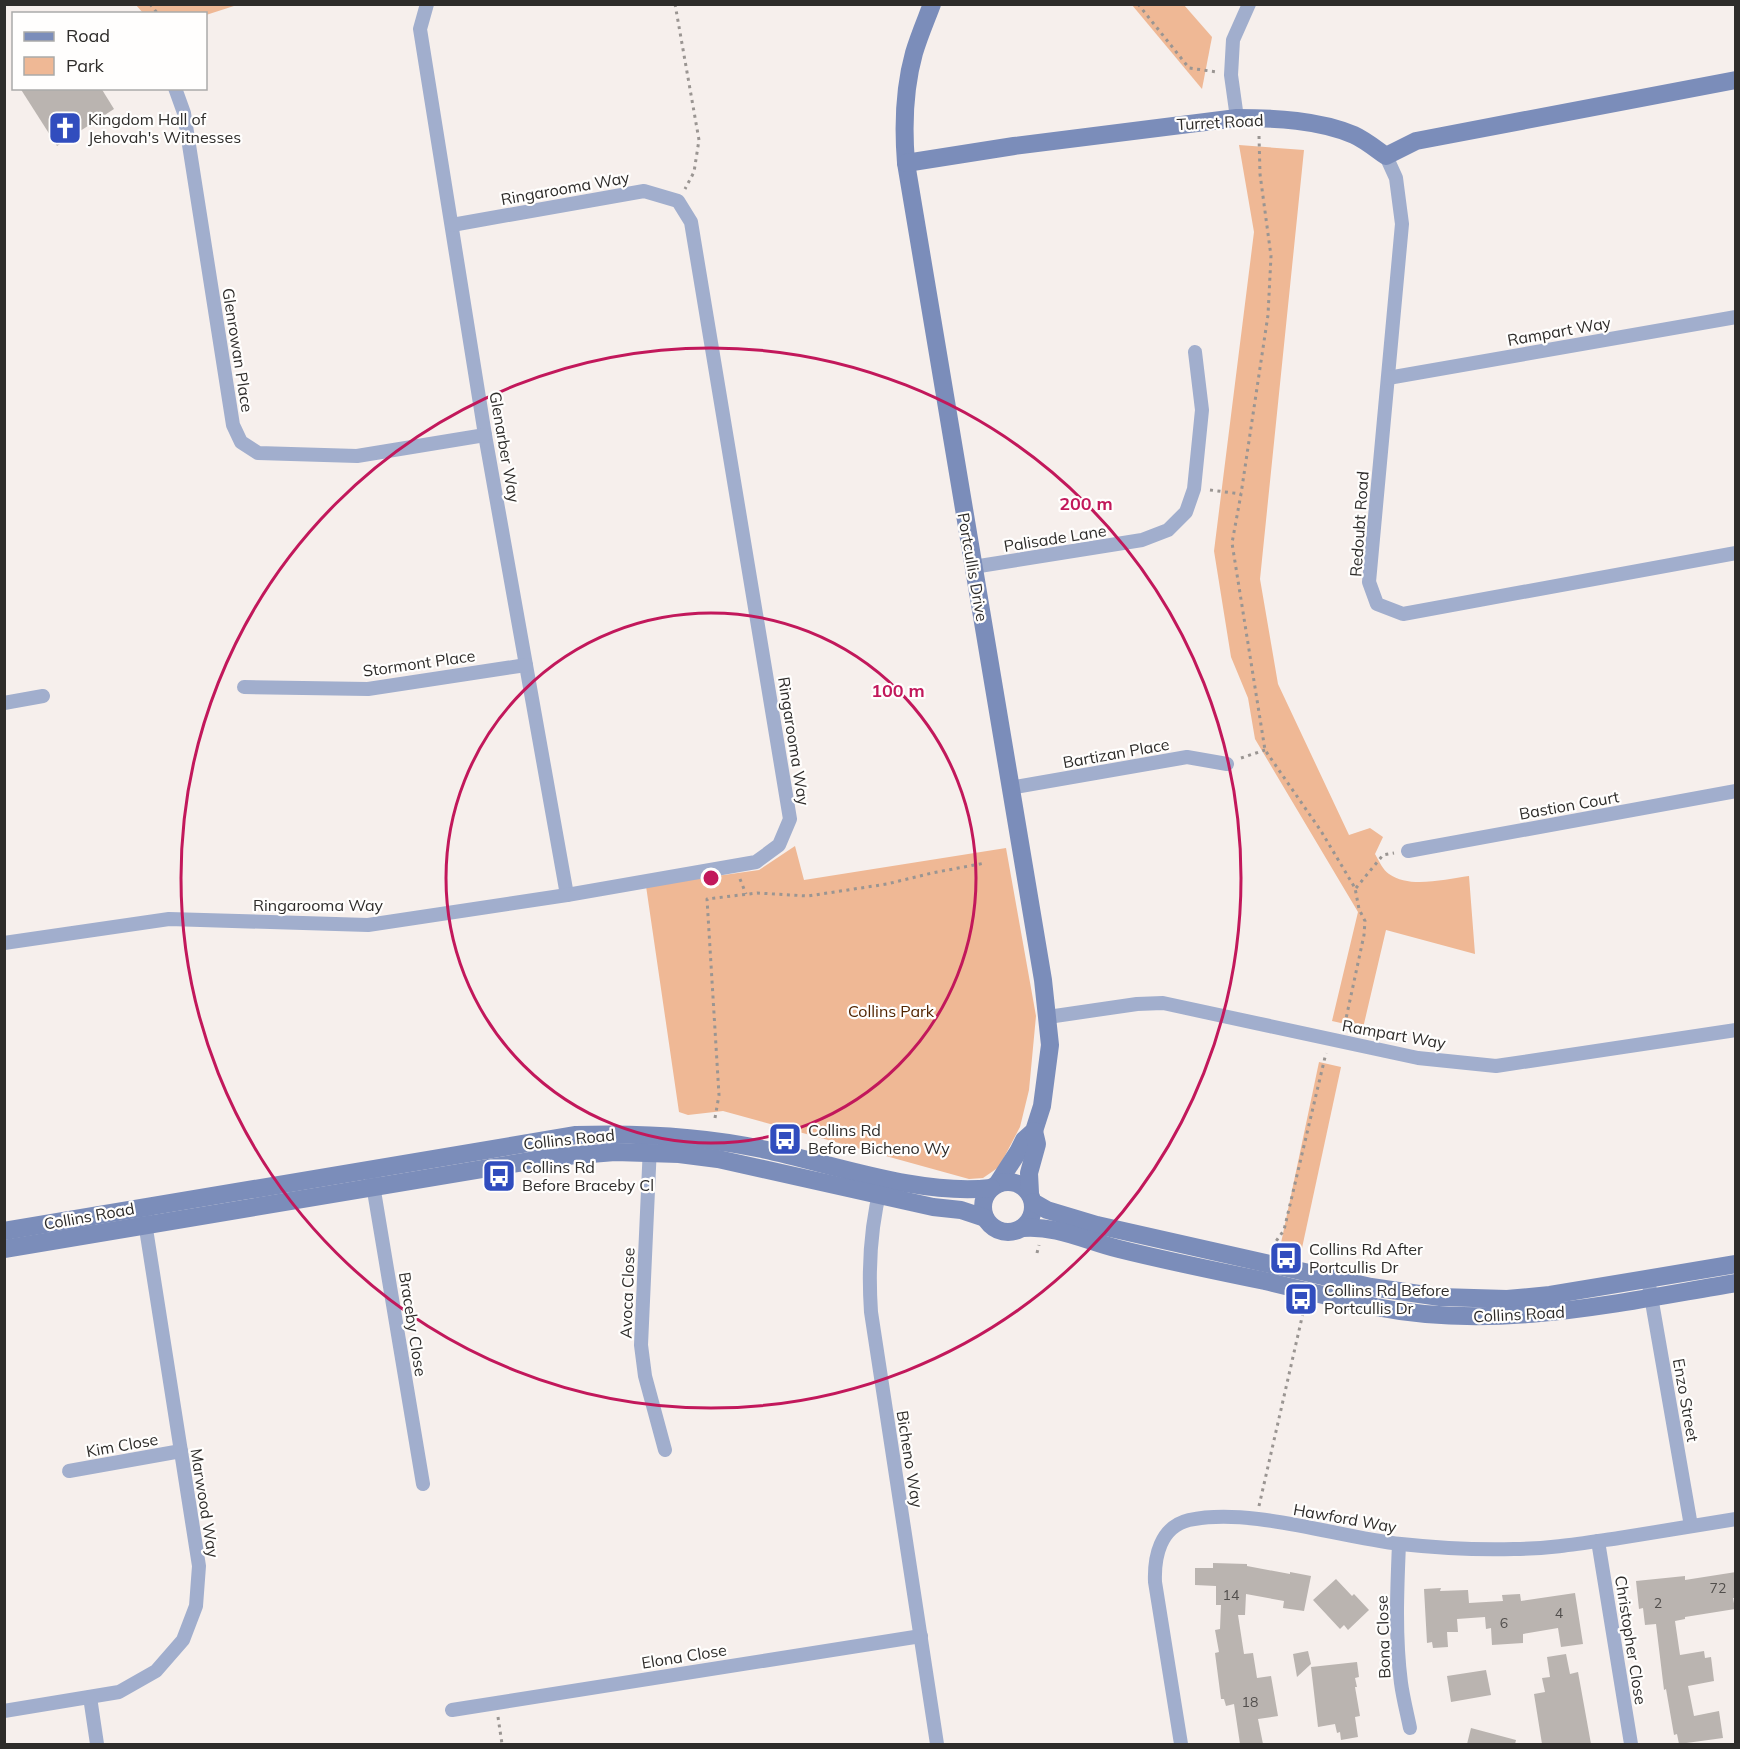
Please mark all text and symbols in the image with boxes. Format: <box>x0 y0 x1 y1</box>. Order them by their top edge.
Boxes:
legend <box>12 12 207 90</box>
text: Road <box>66 24 110 47</box>
text: Park <box>66 54 105 77</box>
place label: Kingdom Hall of Jehovah's Witnesses <box>88 109 241 147</box>
church icon: Kingdom Hall of Jehovah's Witnesses <box>47 110 83 146</box>
street label: Turret Road <box>1176 110 1264 134</box>
street label: Ringarooma Way <box>499 167 631 209</box>
street label: Glenrowan Place <box>218 286 258 414</box>
street label: Rampart Way <box>1506 312 1613 350</box>
street label: Glenarber Way <box>485 390 525 504</box>
street label: Redoubt Road <box>1345 470 1373 578</box>
text: 200 m <box>1059 492 1113 515</box>
street label: Portcullis Drive <box>954 511 992 623</box>
street label: Palisade Lane <box>1002 520 1108 556</box>
street label: Stormont Place <box>362 645 476 681</box>
street label: Ringarooma Way <box>774 675 814 807</box>
text: 100 m <box>871 679 925 702</box>
street label: Bartizan Place <box>1061 734 1171 772</box>
street label: Bastion Court <box>1518 786 1621 824</box>
centre of rings <box>701 868 721 888</box>
street label: Ringarooma Way <box>253 895 384 915</box>
park label: Collins Park <box>848 1001 935 1021</box>
street label: Rampart Way <box>1341 1015 1448 1053</box>
place label: Collins Rd Before Bicheno Wy <box>808 1120 950 1158</box>
bus stop icon: Collins Rd Before Bicheno Wy <box>767 1121 803 1157</box>
street label: Collins Road <box>522 1124 616 1154</box>
place label: Collins Rd Before Braceby Cl <box>522 1157 654 1195</box>
bus stop icon: Collins Rd Before Braceby Cl <box>481 1158 517 1194</box>
street label: Collins Road <box>42 1198 136 1234</box>
place label: Collins Rd After Portcullis Dr <box>1309 1239 1423 1277</box>
bus stop icon: Collins Rd After Portcullis Dr <box>1268 1240 1304 1276</box>
street label: Avoca Close <box>615 1247 639 1339</box>
street label: Braceby Close <box>395 1270 431 1378</box>
place label: Collins Rd Before Portcullis Dr <box>1324 1280 1449 1318</box>
bus stop icon: Collins Rd Before Portcullis Dr <box>1283 1281 1319 1317</box>
street label: Collins Road <box>1473 1302 1565 1326</box>
street label: Enzo Street <box>1669 1357 1703 1444</box>
street label: Bicheno Way <box>892 1409 928 1510</box>
street label: Kim Close <box>84 1429 160 1461</box>
street label: Marwood Way <box>186 1447 224 1560</box>
street label: Hawford Way <box>1292 1499 1399 1537</box>
street label: Christopher Close <box>1611 1574 1651 1706</box>
house number: 72 <box>1710 1579 1726 1597</box>
house number: 14 <box>1223 1586 1240 1604</box>
house number: 2 <box>1654 1594 1662 1612</box>
street label: Bona Close <box>1372 1595 1394 1679</box>
house number: 4 <box>1555 1604 1564 1622</box>
house number: 6 <box>1500 1614 1508 1632</box>
street label: Elona Close <box>640 1639 728 1673</box>
house number: 18 <box>1242 1693 1258 1711</box>

